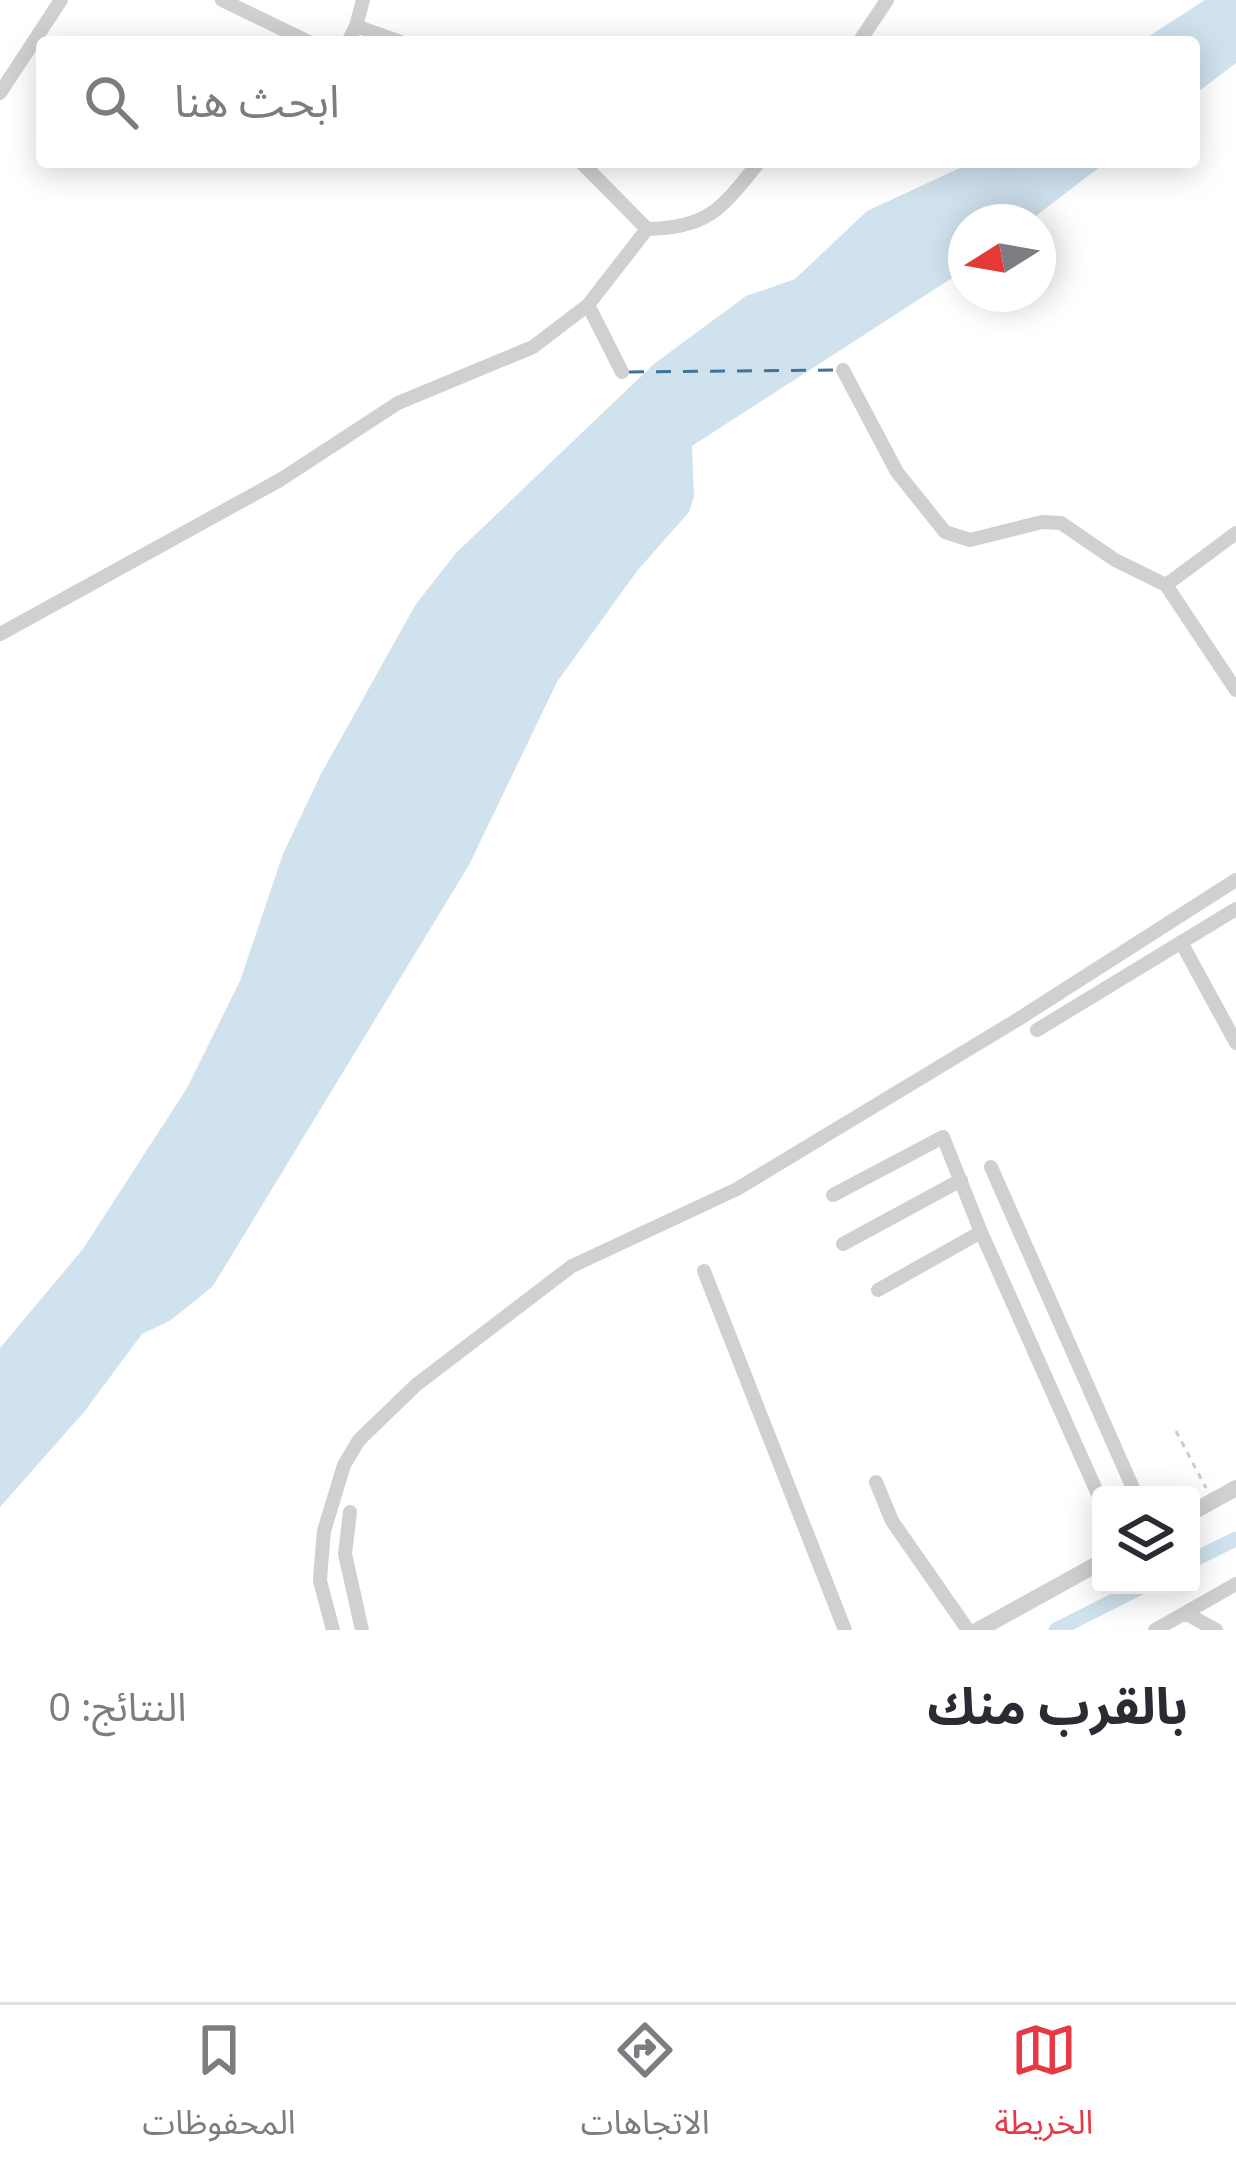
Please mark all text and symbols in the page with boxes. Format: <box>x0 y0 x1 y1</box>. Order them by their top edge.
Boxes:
search box <box>36 36 1200 168</box>
icon: search <box>78 69 144 135</box>
text: ابحث هنا <box>174 71 340 129</box>
north arrow <box>948 204 1056 312</box>
map controls <box>1092 1486 1200 1594</box>
button: layers <box>1092 1486 1200 1594</box>
text: بالقرب منك <box>927 1672 1188 1738</box>
text: النتائج: 0 <box>48 1681 187 1732</box>
tab: المحفوظات <box>143 2017 296 2158</box>
tab: الاتجاهات <box>581 2017 710 2158</box>
tab: الخريطة <box>995 2017 1093 2158</box>

